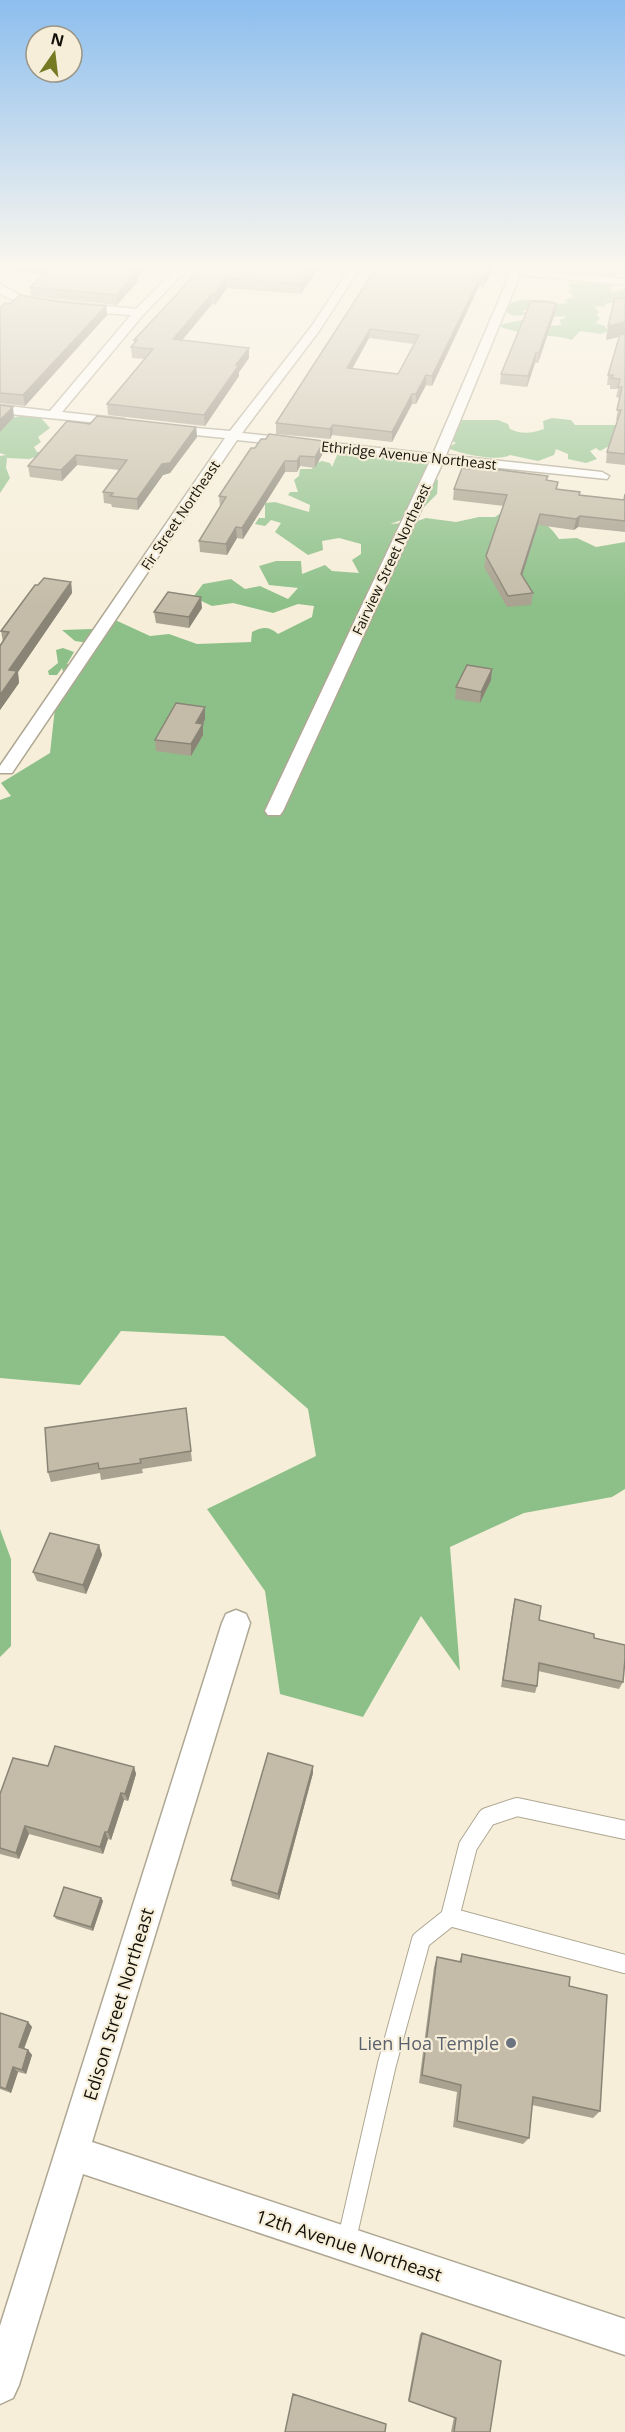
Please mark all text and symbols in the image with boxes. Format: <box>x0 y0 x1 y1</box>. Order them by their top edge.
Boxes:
north arrow <box>24 24 84 84</box>
text: N <box>49 27 67 52</box>
street label: Ethridge Avenue Northeast <box>320 436 498 474</box>
street label: Fir Street Northeast <box>136 456 224 574</box>
street label: Fairview Street Northeast <box>347 480 435 638</box>
street label: Edison Street Northeast <box>77 1905 159 2103</box>
place label: Lien Hoa Temple <box>358 2031 499 2055</box>
marker: Lien Hoa Temple <box>504 2036 518 2050</box>
street label: 12th Avenue Northeast <box>253 2204 445 2286</box>

